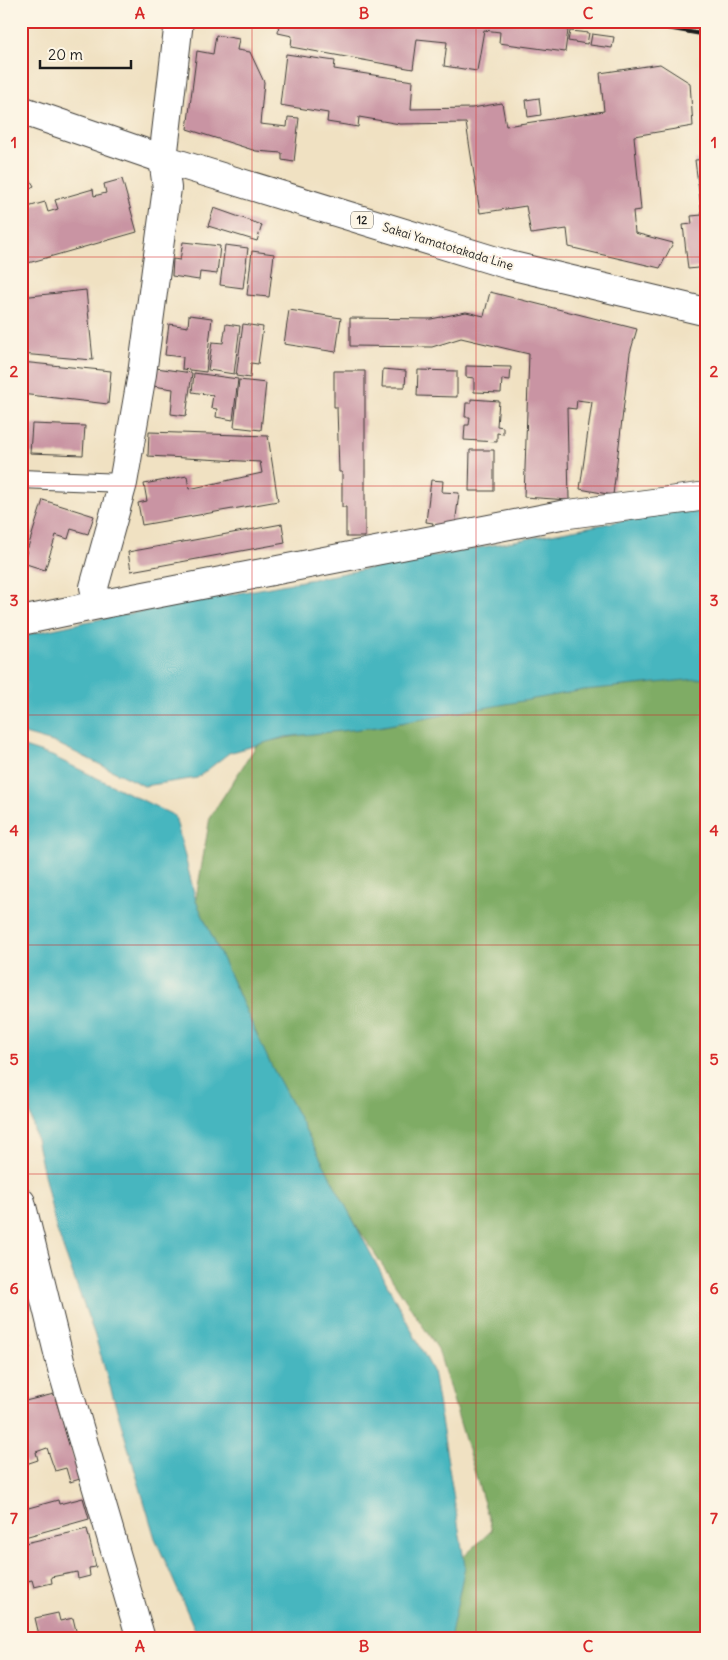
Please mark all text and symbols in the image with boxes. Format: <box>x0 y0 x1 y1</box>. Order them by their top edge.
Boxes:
text: A <box>135 3 145 23</box>
text: B <box>359 3 370 23</box>
text: C <box>583 3 594 23</box>
scale bar <box>40 38 131 70</box>
text: 20 m <box>48 45 83 64</box>
text: 1 <box>11 132 17 152</box>
text: 1 <box>711 132 717 152</box>
road number: 12 <box>351 212 373 228</box>
street label: Sakai Yamatotakada Line <box>381 219 515 273</box>
text: 2 <box>10 361 19 381</box>
text: 2 <box>710 361 719 381</box>
text: 3 <box>9 590 19 610</box>
text: 3 <box>709 590 719 610</box>
text: 4 <box>9 820 19 840</box>
text: 4 <box>709 820 719 840</box>
text: 5 <box>9 1049 19 1069</box>
text: 5 <box>709 1049 719 1069</box>
text: 6 <box>9 1278 19 1298</box>
text: 6 <box>709 1278 719 1298</box>
text: 7 <box>10 1508 18 1528</box>
text: 7 <box>710 1508 718 1528</box>
text: A <box>135 1636 145 1656</box>
text: B <box>359 1636 370 1656</box>
text: C <box>583 1636 594 1656</box>

